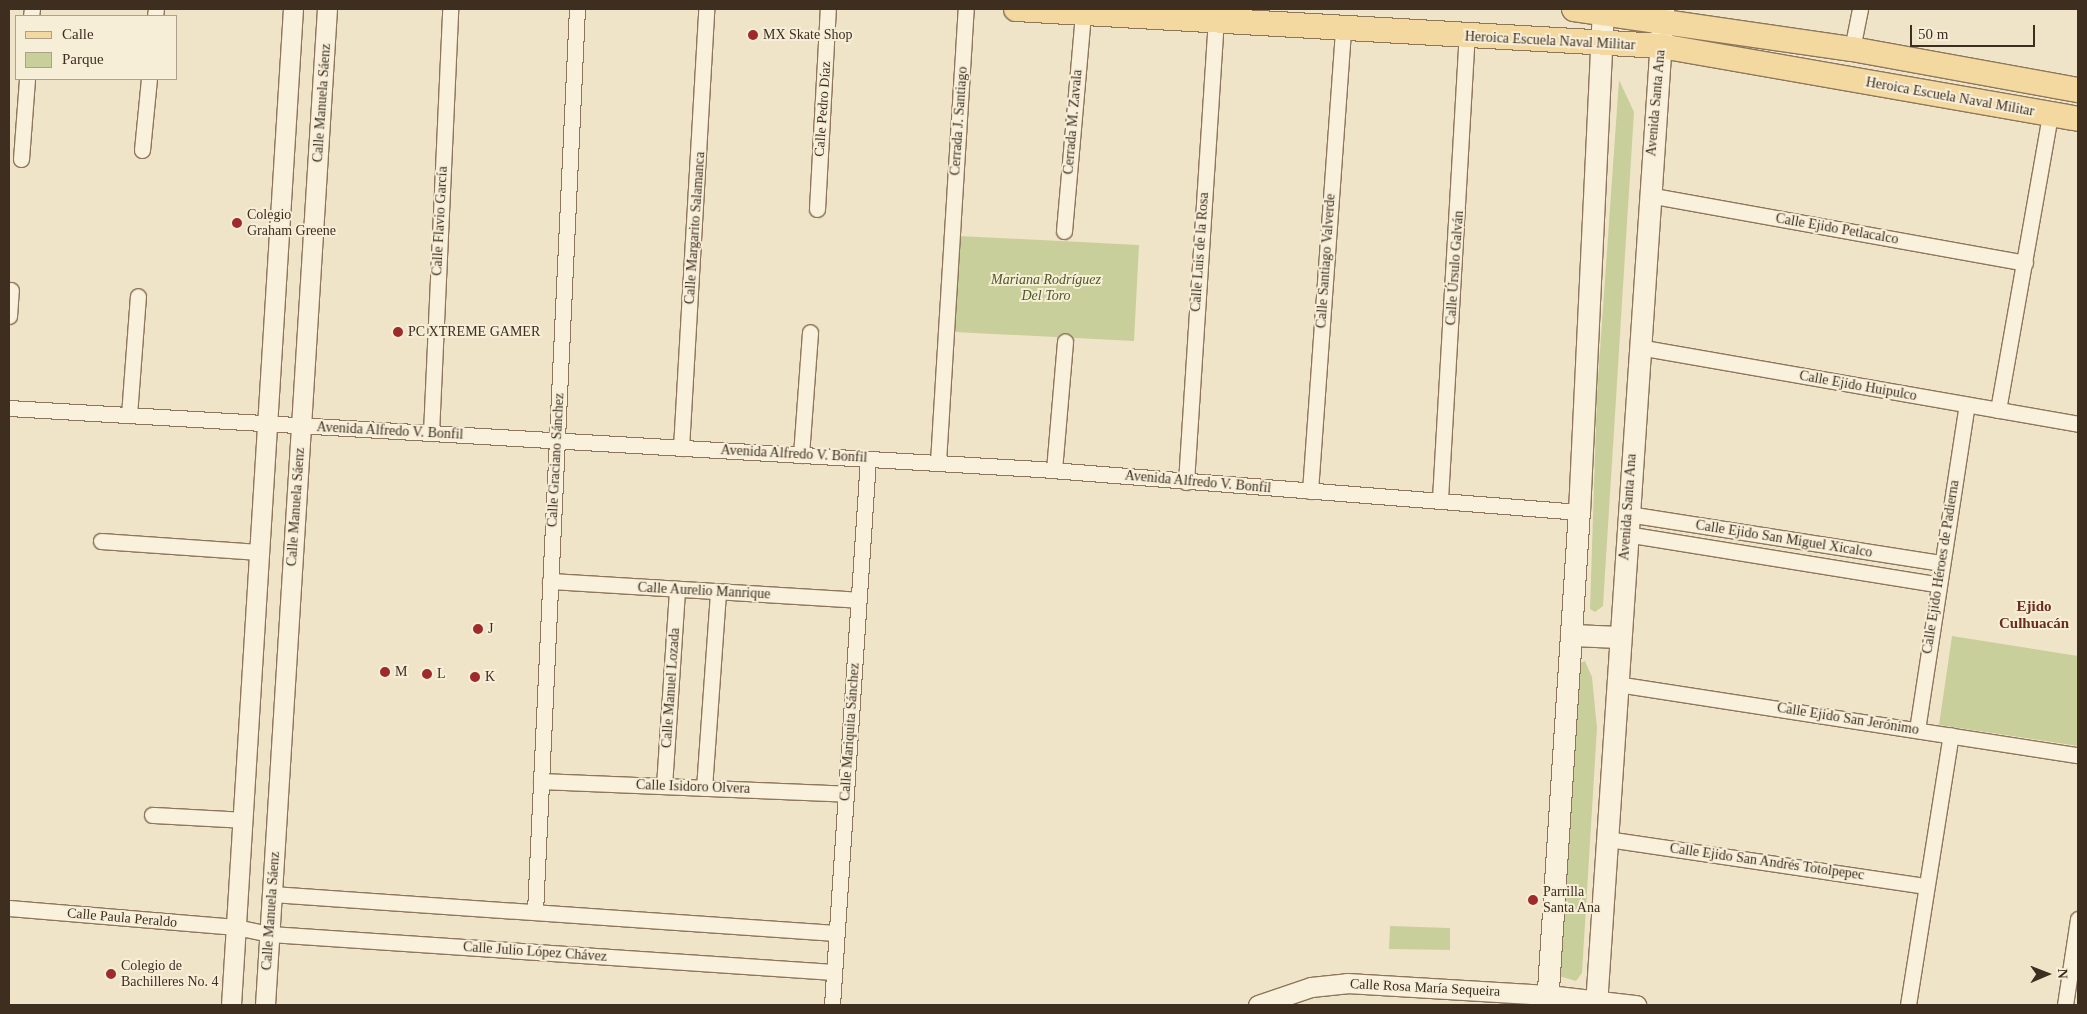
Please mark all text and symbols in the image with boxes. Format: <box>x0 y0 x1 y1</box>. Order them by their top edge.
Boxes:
legend <box>15 15 178 80</box>
scale bar <box>1912 15 2037 47</box>
text: Calle <box>62 26 94 42</box>
text: 50 m <box>1918 26 1948 42</box>
place label: MX Skate Shop <box>763 27 852 43</box>
street label: Heroica Escuela Naval Militar <box>1464 28 1636 54</box>
marker: MX Skate Shop <box>747 29 759 41</box>
street label: Calle Manuela Sáenz <box>309 43 335 163</box>
street label: Avenida Santa Ana <box>1643 49 1669 157</box>
text: Parque <box>62 51 104 67</box>
street label: Calle Pedro Díaz <box>811 61 835 157</box>
street label: Cerrada J. Santiago <box>947 66 971 176</box>
street label: Cerrada M. Zavala <box>1060 69 1086 175</box>
street label: Heroica Escuela Naval Militar <box>1865 74 2035 120</box>
street label: Calle Margarito Salamanca <box>681 151 709 305</box>
street label: Calle Flavio García <box>429 166 451 276</box>
street label: Calle Luis de la Rosa <box>1187 192 1213 312</box>
street label: Calle Santiago Valverde <box>1313 193 1339 329</box>
place label: Colegio Graham Greene <box>247 207 336 240</box>
street label: Calle Úrsulo Galván <box>1443 210 1467 326</box>
street label: Calle Ejido Petlacalco <box>1774 210 1900 248</box>
marker: Colegio Graham Greene <box>231 217 243 229</box>
park label: Mariana Rodríguez Del Toro <box>991 272 1101 304</box>
place label: PC XTREME GAMER <box>408 324 540 340</box>
marker: PC XTREME GAMER <box>392 326 404 338</box>
street label: Calle Ejido Huipulco <box>1798 367 1918 405</box>
street label: Calle Graciano Sánchez <box>544 392 568 528</box>
street label: Avenida Alfredo V. Bonfil <box>316 419 464 443</box>
street label: Avenida Alfredo V. Bonfil <box>720 442 868 466</box>
street label: Calle Manuela Sáenz <box>283 447 309 567</box>
street label: Avenida Santa Ana <box>1616 453 1640 561</box>
street label: Avenida Alfredo V. Bonfil <box>1124 467 1272 497</box>
street label: Calle Ejido Héroes de Padierna <box>1919 479 1963 655</box>
street label: Calle Ejido San Miguel Xicalco <box>1694 517 1874 561</box>
street label: Calle Aurelio Manrique <box>637 579 771 603</box>
district label: Ejido Culhuacán <box>1999 597 2069 632</box>
place label: J <box>488 621 493 637</box>
marker: J <box>472 623 484 635</box>
street label: Calle Manuel Lozada <box>658 627 684 749</box>
street label: Calle Mariquita Sánchez <box>837 662 863 802</box>
place label: M <box>395 664 407 680</box>
marker: M <box>379 666 391 678</box>
place label: L <box>437 666 446 682</box>
marker: L <box>421 668 433 680</box>
place label: K <box>485 669 495 685</box>
marker: K <box>469 671 481 683</box>
street label: Calle Ejido San Jerónimo <box>1776 699 1920 739</box>
street label: Calle Isidoro Olvera <box>636 777 750 797</box>
street label: Calle Ejido San Andrés Totolpepec <box>1668 840 1866 884</box>
street label: Calle Manuela Sáenz <box>258 851 284 971</box>
place label: Parrilla Santa Ana <box>1543 884 1601 916</box>
marker: Parrilla Santa Ana <box>1527 894 1539 906</box>
street label: Calle Paula Peraldo <box>66 905 178 931</box>
street label: Calle Julio López Chávez <box>462 939 608 965</box>
north arrow <box>2022 949 2072 999</box>
place label: Colegio de Bachilleres No. 4 <box>121 958 219 990</box>
marker: Colegio de Bachilleres No. 4 <box>105 968 117 980</box>
text: N <box>2055 969 2070 979</box>
street label: Calle Rosa María Sequeira <box>1349 976 1501 1000</box>

